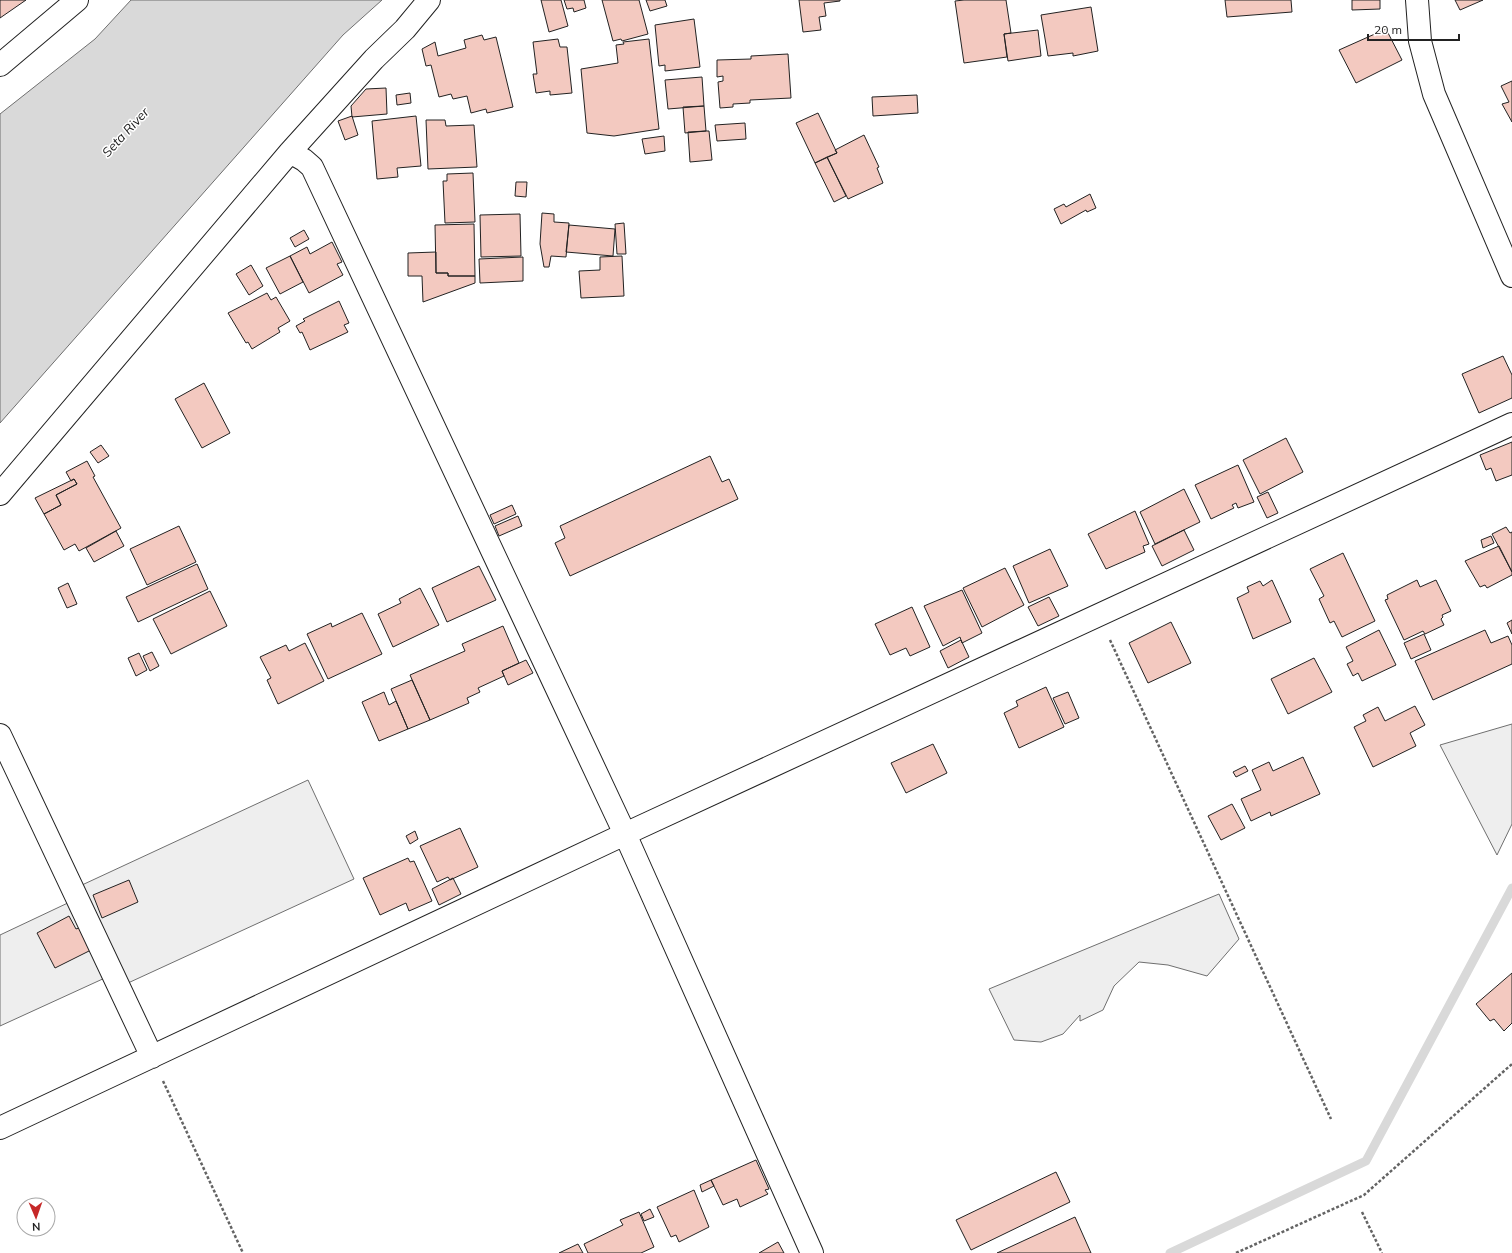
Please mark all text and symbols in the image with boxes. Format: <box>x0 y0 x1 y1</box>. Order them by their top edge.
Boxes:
scale bar <box>1368 16 1459 42</box>
text: 20 m <box>1374 22 1402 37</box>
water label: Seta River <box>98 103 153 160</box>
north arrow <box>16 1197 56 1237</box>
text: N <box>32 1220 41 1234</box>

